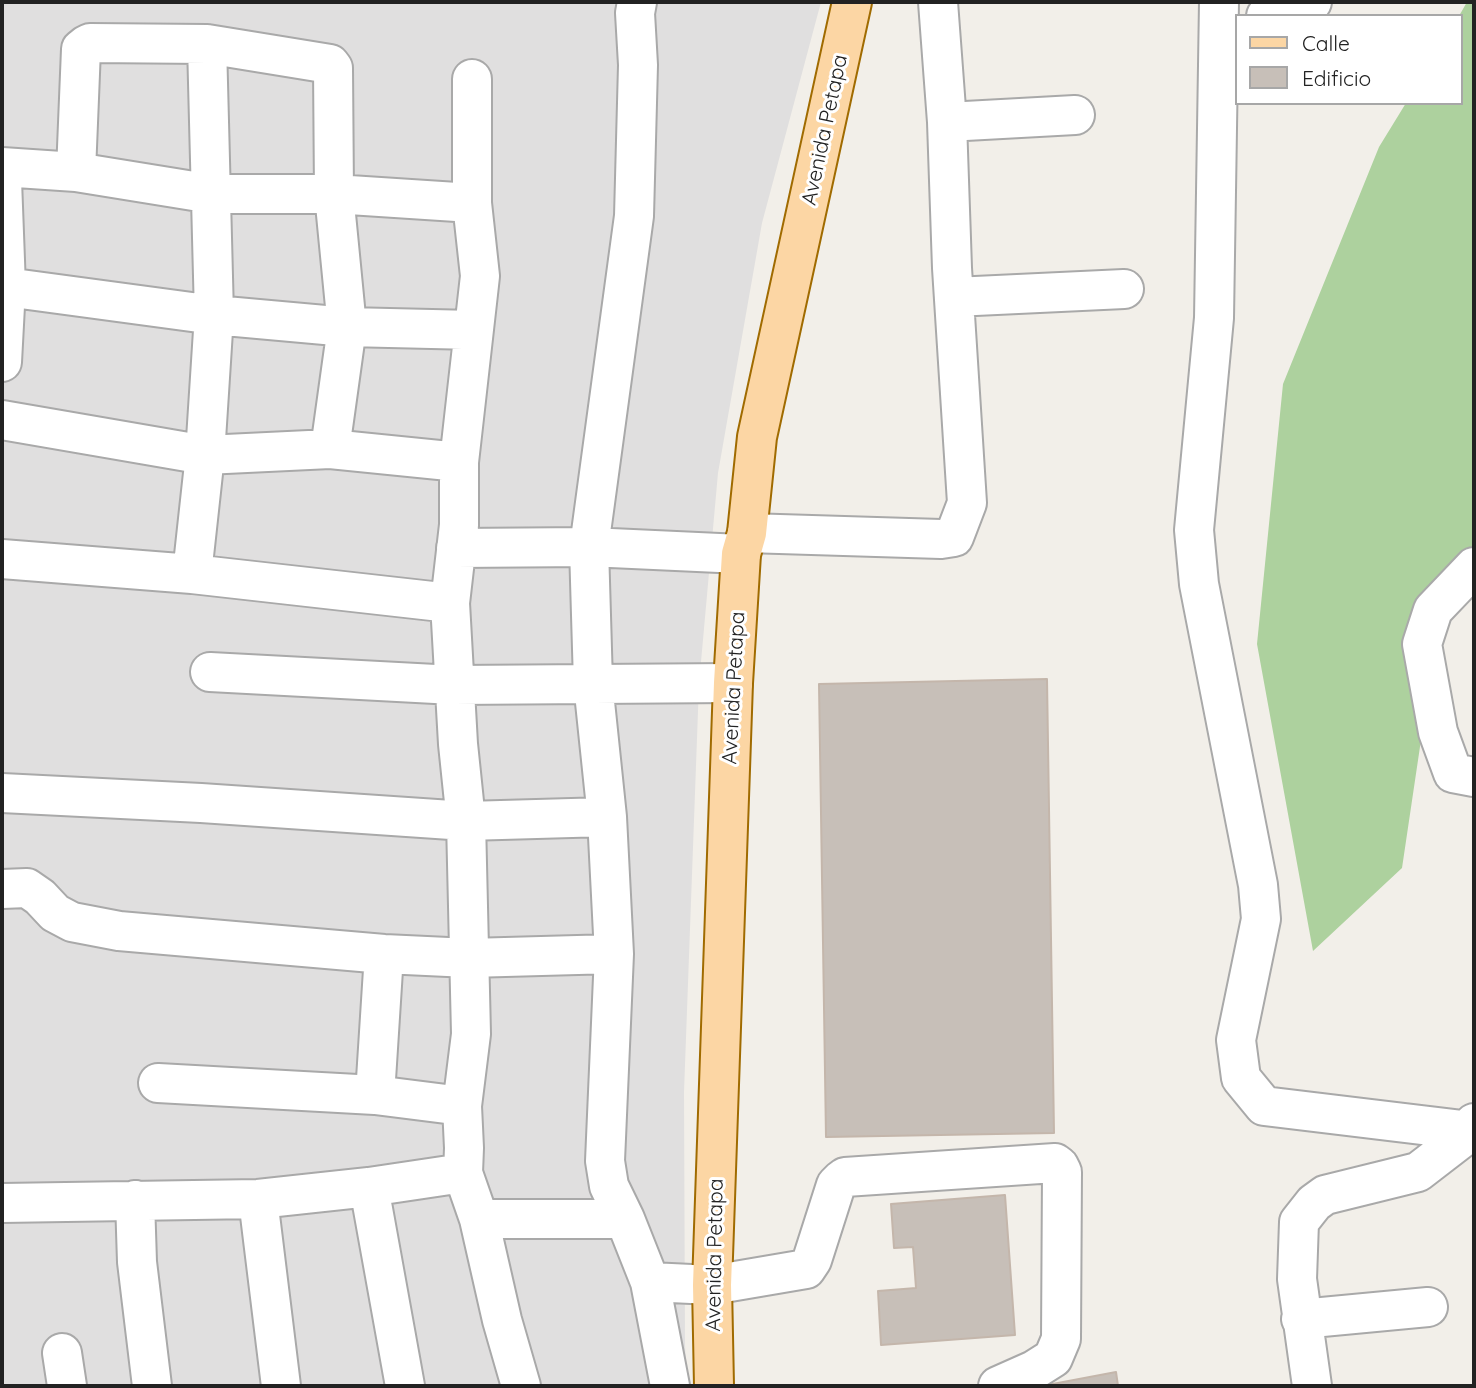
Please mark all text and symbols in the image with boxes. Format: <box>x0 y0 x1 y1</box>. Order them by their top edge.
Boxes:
legend <box>1234 14 1462 105</box>
text: Calle <box>1302 30 1350 56</box>
street label: Avenida Petapa <box>797 52 853 208</box>
text: Edificio <box>1302 65 1371 91</box>
street label: Avenida Petapa <box>717 611 751 765</box>
street label: Avenida Petapa <box>701 1178 729 1332</box>

